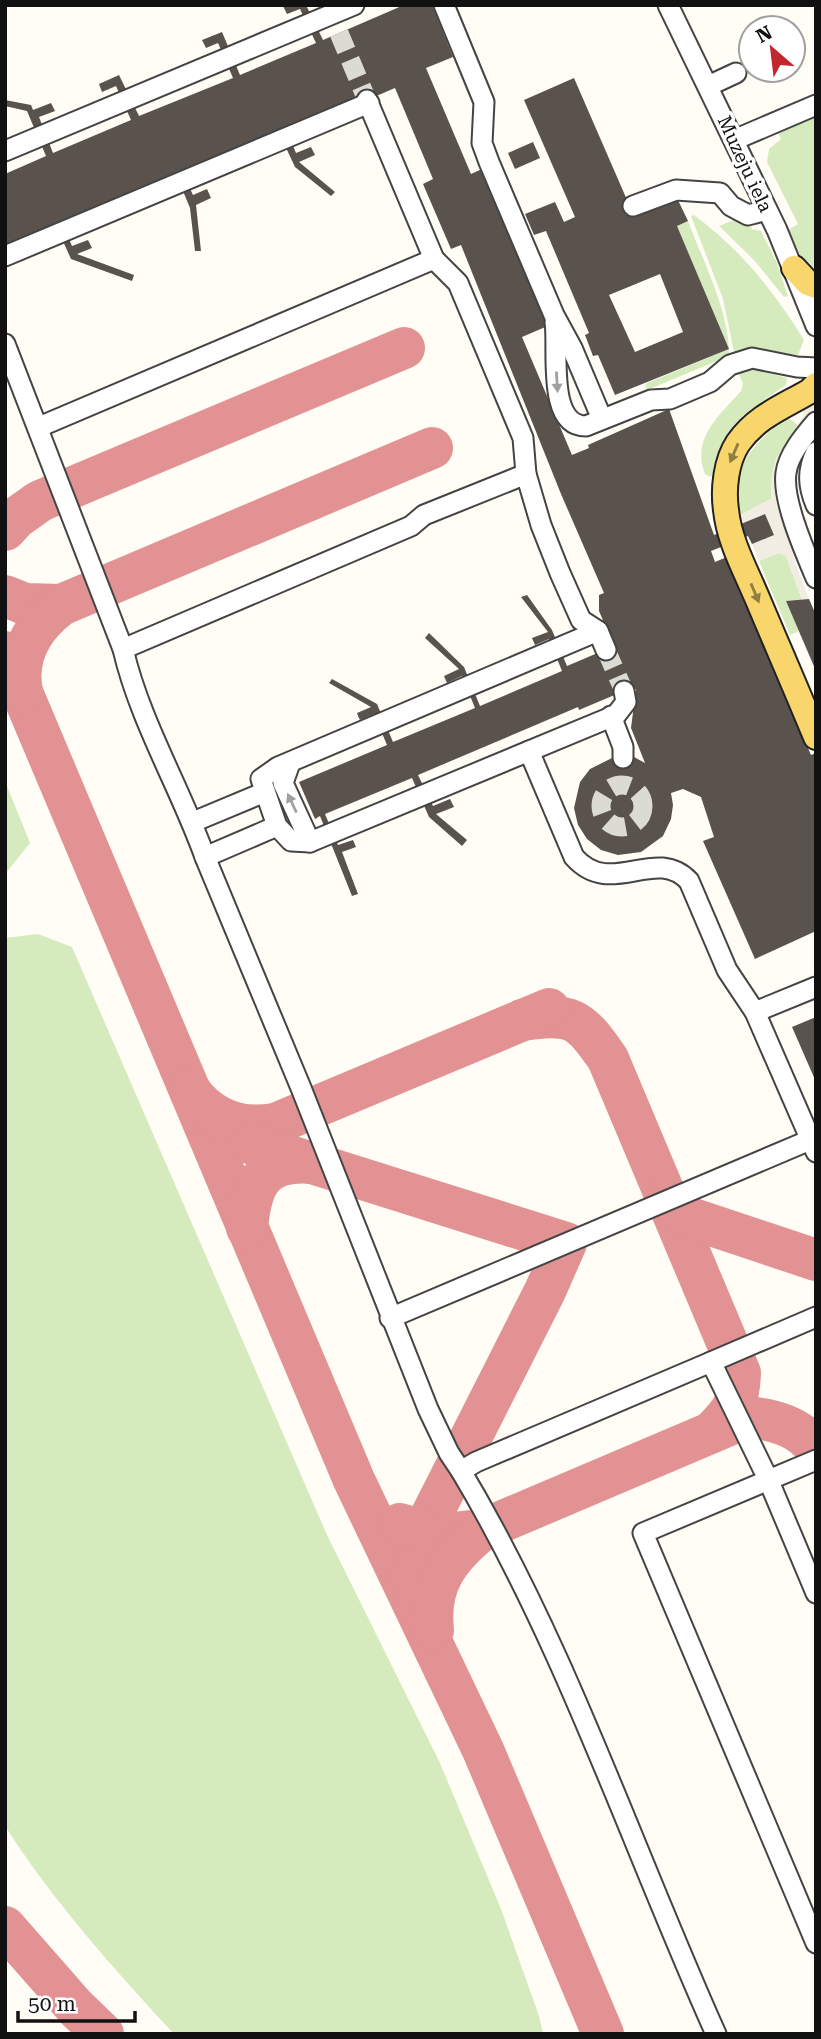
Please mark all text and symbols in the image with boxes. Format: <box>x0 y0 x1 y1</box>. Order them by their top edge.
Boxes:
north arrow <box>737 14 807 84</box>
text: N <box>752 21 776 48</box>
street label: Muzeju iela <box>713 112 778 217</box>
one-way arrow <box>552 371 563 393</box>
one-way arrow <box>729 443 740 464</box>
one-way arrow <box>750 582 761 603</box>
one-way arrow <box>287 793 298 813</box>
scale bar <box>18 1980 135 2024</box>
text: 50 m <box>28 1992 76 2016</box>

